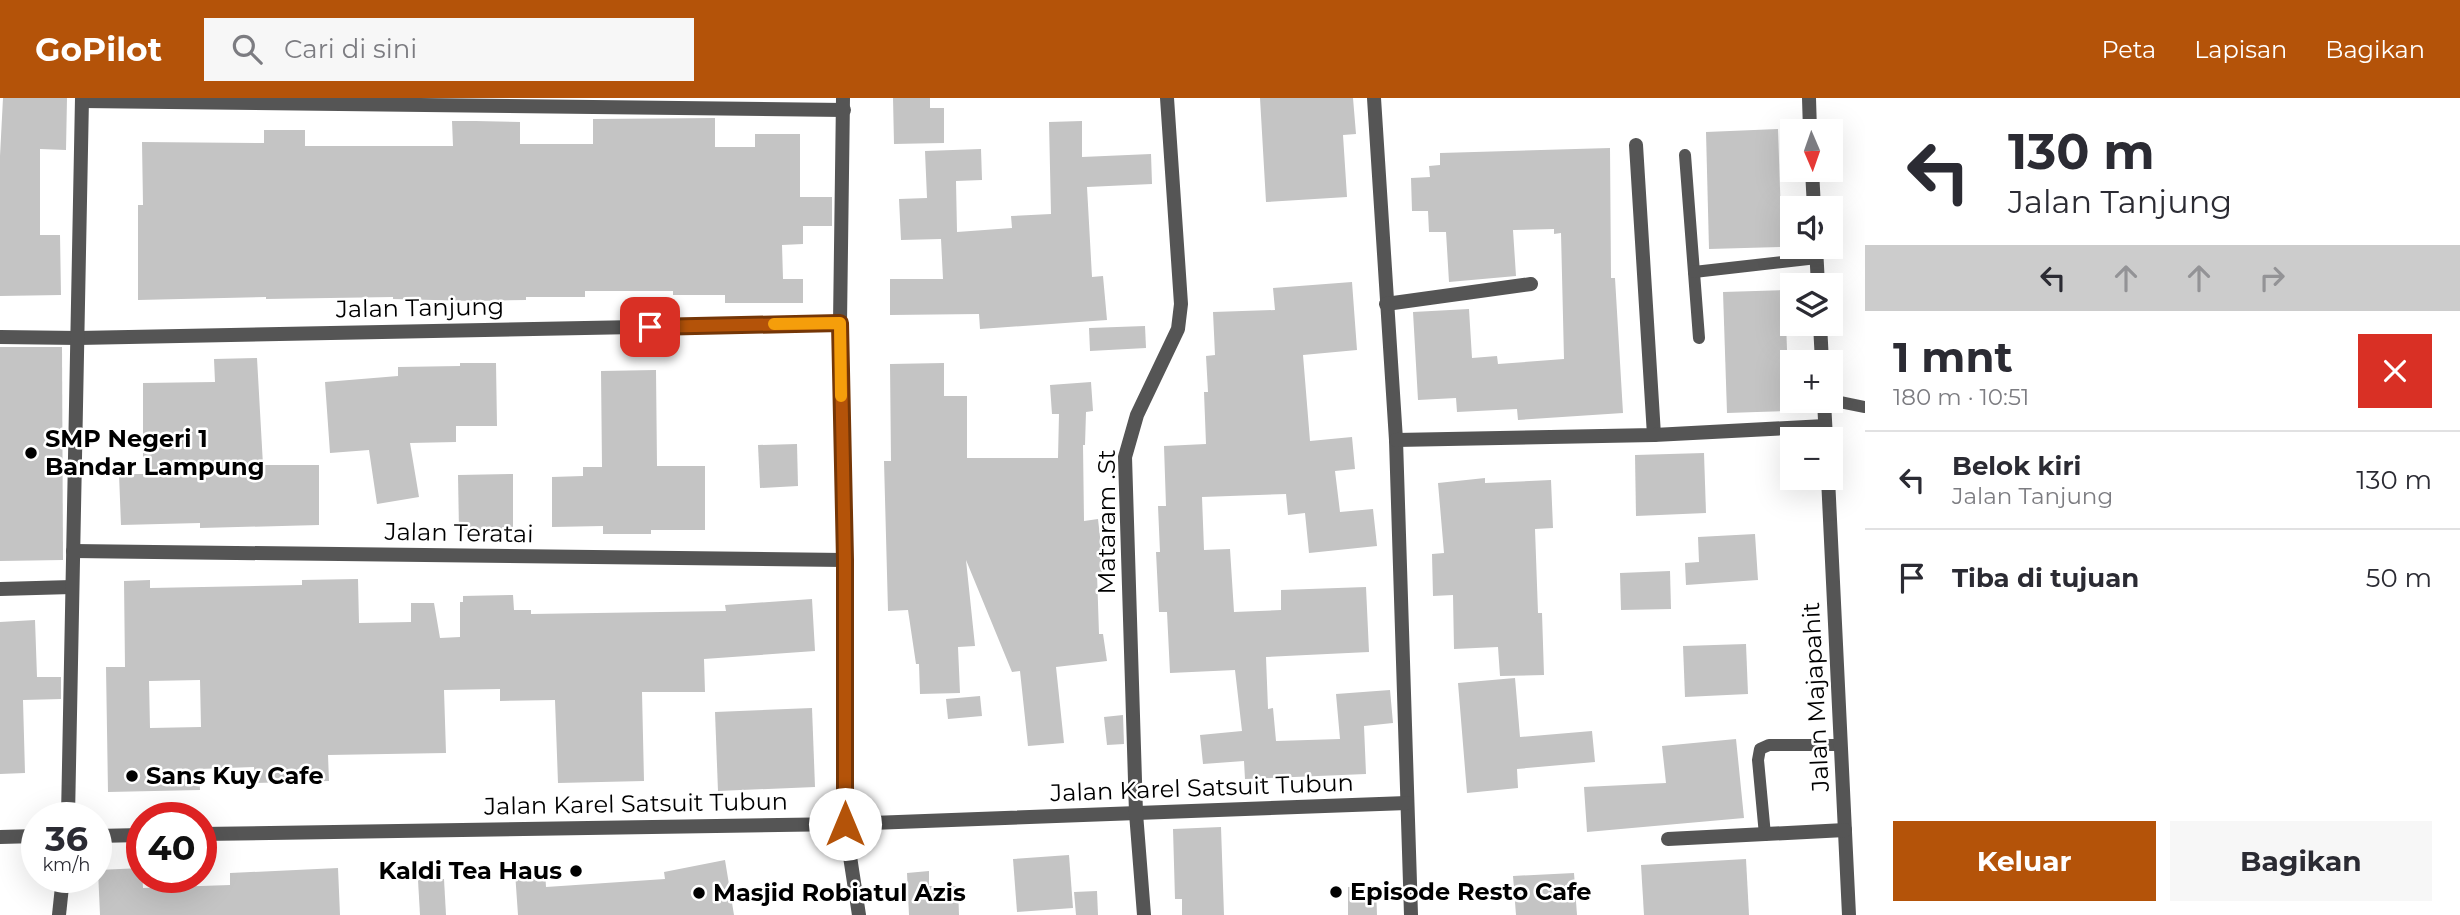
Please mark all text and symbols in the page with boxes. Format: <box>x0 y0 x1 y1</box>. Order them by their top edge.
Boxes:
search box <box>204 18 694 81</box>
text: GoPilot <box>35 29 162 69</box>
icon: search <box>228 30 266 68</box>
text: Cari di sini <box>284 33 417 65</box>
text: Peta <box>2101 35 2156 64</box>
text: Lapisan <box>2194 35 2287 64</box>
text: Bagikan <box>2325 35 2425 64</box>
north arrow <box>1780 119 1843 182</box>
map controls <box>1780 119 1843 490</box>
text: 130 m <box>2008 122 2155 181</box>
icon: left <box>1893 126 1984 217</box>
text: Jalan Tanjung <box>2008 182 2232 221</box>
button: sound <box>1780 196 1843 259</box>
icon: left <box>2034 259 2072 297</box>
icon: ahead <box>2107 259 2145 297</box>
icon: ahead <box>2180 259 2218 297</box>
icon: right <box>2253 259 2291 297</box>
button: layers <box>1780 273 1843 336</box>
street label: Jalan Tanjung <box>335 292 504 323</box>
pin <box>620 297 680 357</box>
icon: arrive <box>631 308 669 346</box>
text: 1 mnt <box>1893 331 2013 383</box>
button: close <box>2358 334 2432 408</box>
button: + <box>1780 350 1843 413</box>
text: 180 m · 10:51 <box>1893 383 2029 411</box>
place label: SMP Negeri 1 Bandar Lampung <box>45 424 265 481</box>
button: − <box>1780 427 1843 490</box>
marker: SMP Negeri 1 Bandar Lampung <box>23 445 39 461</box>
street label: Mataram .St <box>1092 449 1121 594</box>
text: Belok kiri <box>1952 450 2081 482</box>
icon: left <box>1893 461 1931 499</box>
text: 130 m <box>2356 464 2432 496</box>
text: Jalan Tanjung <box>1952 482 2113 510</box>
street label: Jalan Teratai <box>383 517 534 548</box>
icon: arrive <box>1893 559 1931 597</box>
text: Tiba di tujuan <box>1952 562 2139 594</box>
text: 50 m <box>2366 562 2432 594</box>
street label: Jalan Majapahit <box>1796 601 1835 794</box>
place label: Sans Kuy Cafe <box>146 761 324 790</box>
marker: Sans Kuy Cafe <box>124 768 140 784</box>
street label: Jalan Karel Satsuit Tubun <box>1049 768 1354 807</box>
street label: Jalan Karel Satsuit Tubun <box>483 786 788 821</box>
position arrow <box>808 787 882 861</box>
speed limit sign: 40 <box>126 802 217 893</box>
text: 36 <box>45 817 88 860</box>
button: Keluar <box>1893 821 2156 901</box>
button: Bagikan <box>2170 821 2432 901</box>
text: km/h <box>42 854 91 876</box>
place label: Kaldi Tea Haus <box>379 856 562 885</box>
marker: Kaldi Tea Haus <box>568 863 584 879</box>
place label: Episode Resto Cafe <box>1350 877 1591 906</box>
place label: Masjid Robiatul Azis <box>713 878 966 907</box>
marker: Episode Resto Cafe <box>1328 884 1344 900</box>
marker: Masjid Robiatul Azis <box>691 885 707 901</box>

